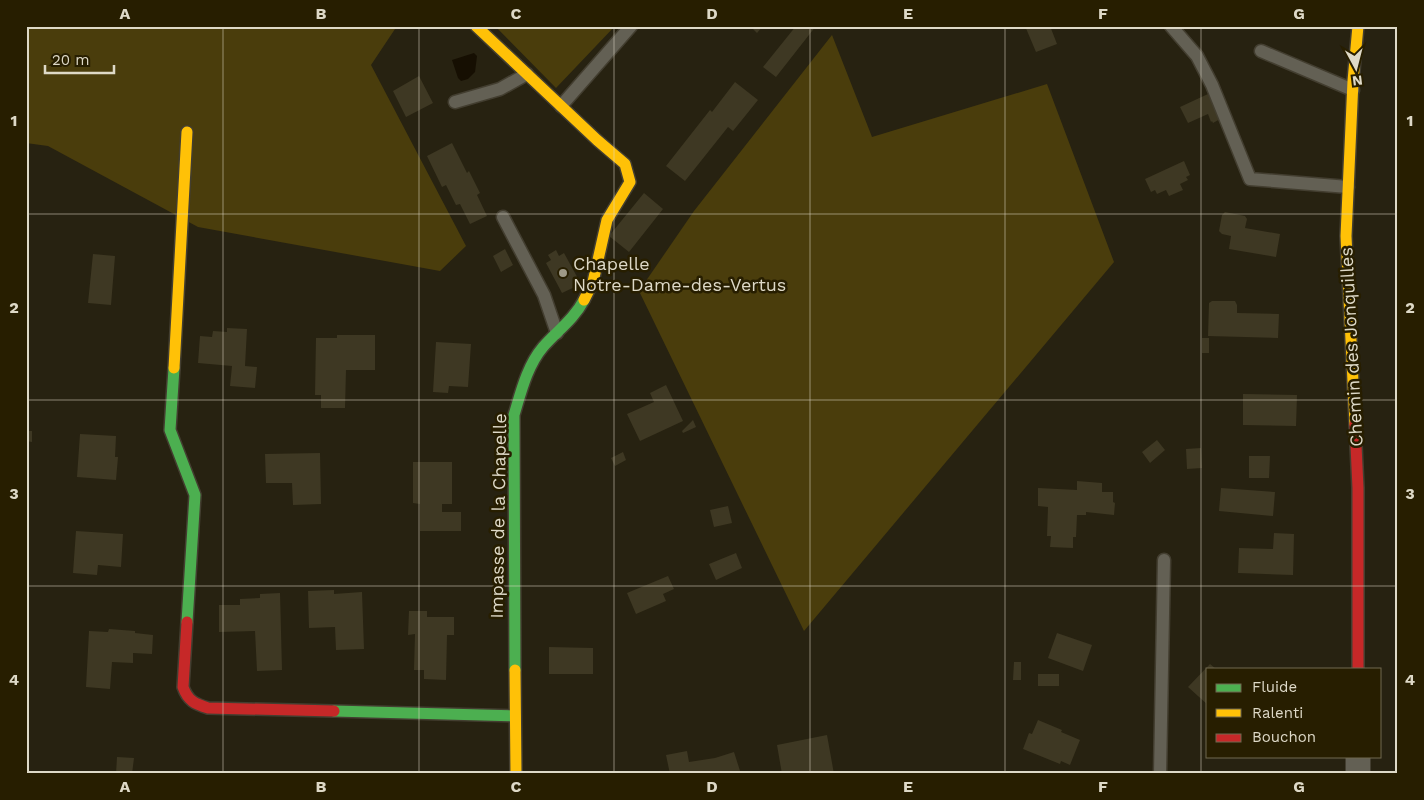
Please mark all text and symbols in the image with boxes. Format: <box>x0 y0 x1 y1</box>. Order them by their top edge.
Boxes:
text: A <box>120 4 131 23</box>
text: B <box>316 4 327 23</box>
text: C <box>511 4 522 23</box>
text: D <box>706 4 718 23</box>
text: E <box>903 4 913 23</box>
text: F <box>1098 4 1108 23</box>
text: G <box>1293 4 1305 23</box>
scale bar <box>45 42 114 74</box>
north arrow <box>1332 42 1382 92</box>
text: 20 m <box>52 51 90 69</box>
text: N <box>1351 72 1364 89</box>
text: 1 <box>11 111 17 130</box>
text: 1 <box>1407 111 1413 130</box>
street label: Chemin des Jonquilles <box>1335 247 1367 447</box>
place label: Chapelle Notre-Dame-des-Vertus <box>573 253 786 295</box>
marker: Chapelle Notre-Dame-des-Vertus <box>557 267 569 279</box>
text: 2 <box>9 298 19 317</box>
text: 2 <box>1405 298 1415 317</box>
street label: Impasse de la Chapelle <box>486 413 510 619</box>
text: 3 <box>9 484 19 503</box>
text: 3 <box>1405 484 1415 503</box>
legend <box>1206 668 1382 758</box>
text: 4 <box>9 670 19 689</box>
text: 4 <box>1405 670 1415 689</box>
text: Fluide <box>1252 678 1297 696</box>
text: Ralenti <box>1252 704 1303 722</box>
text: Bouchon <box>1252 728 1316 746</box>
text: A <box>120 777 131 796</box>
text: B <box>316 777 327 796</box>
text: C <box>511 777 522 796</box>
text: D <box>706 777 718 796</box>
text: E <box>903 777 913 796</box>
text: F <box>1098 777 1108 796</box>
text: G <box>1293 777 1305 796</box>

